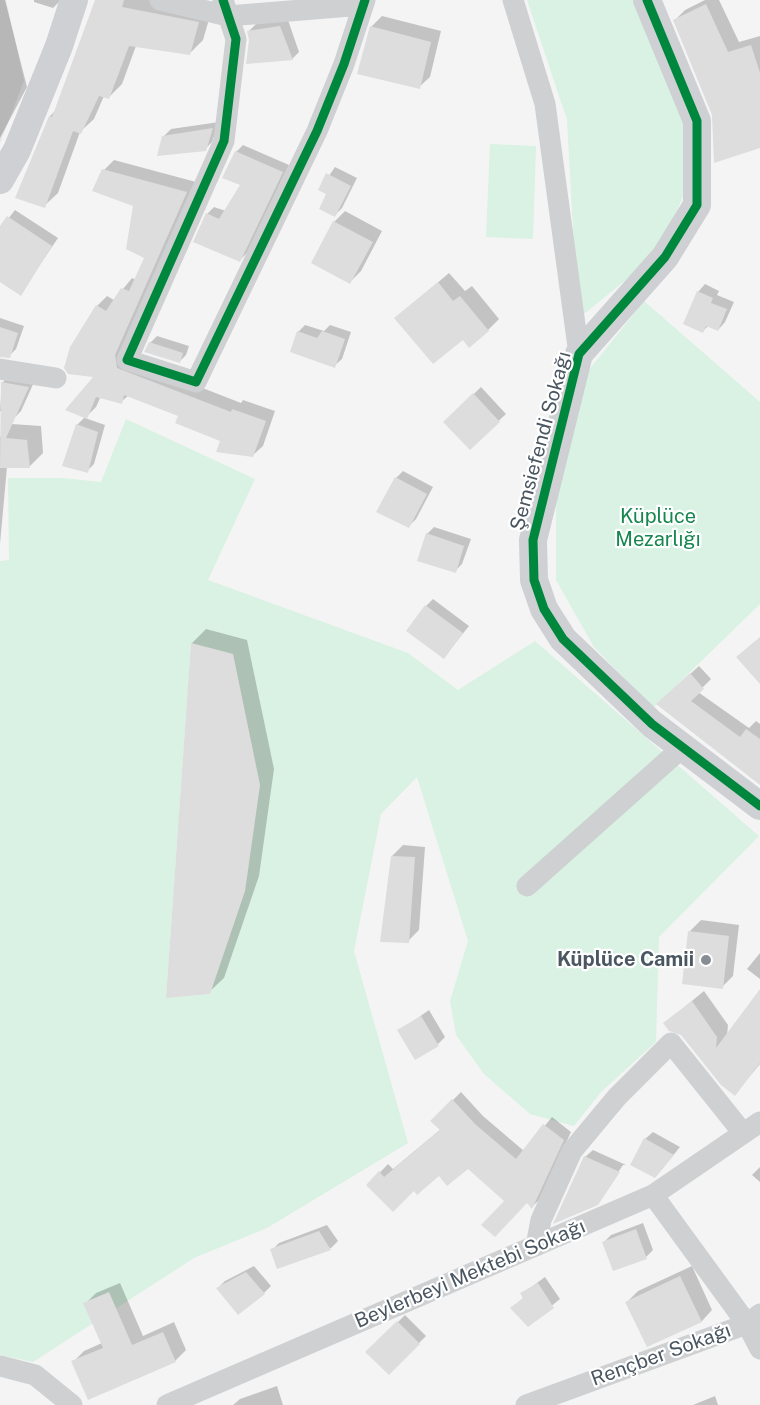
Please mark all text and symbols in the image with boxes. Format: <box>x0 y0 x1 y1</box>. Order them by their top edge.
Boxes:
street label: Şemsiefendi Sokağı <box>506 349 576 533</box>
park label: Küplüce Mezarlığı <box>615 505 701 552</box>
place label: Küplüce Camii <box>557 948 694 972</box>
marker: Küplüce Camii <box>699 953 713 967</box>
street label: Beylerbeyi Mektebi Sokağı <box>351 1214 589 1334</box>
street label: Rençber Sokağı <box>588 1319 734 1391</box>

